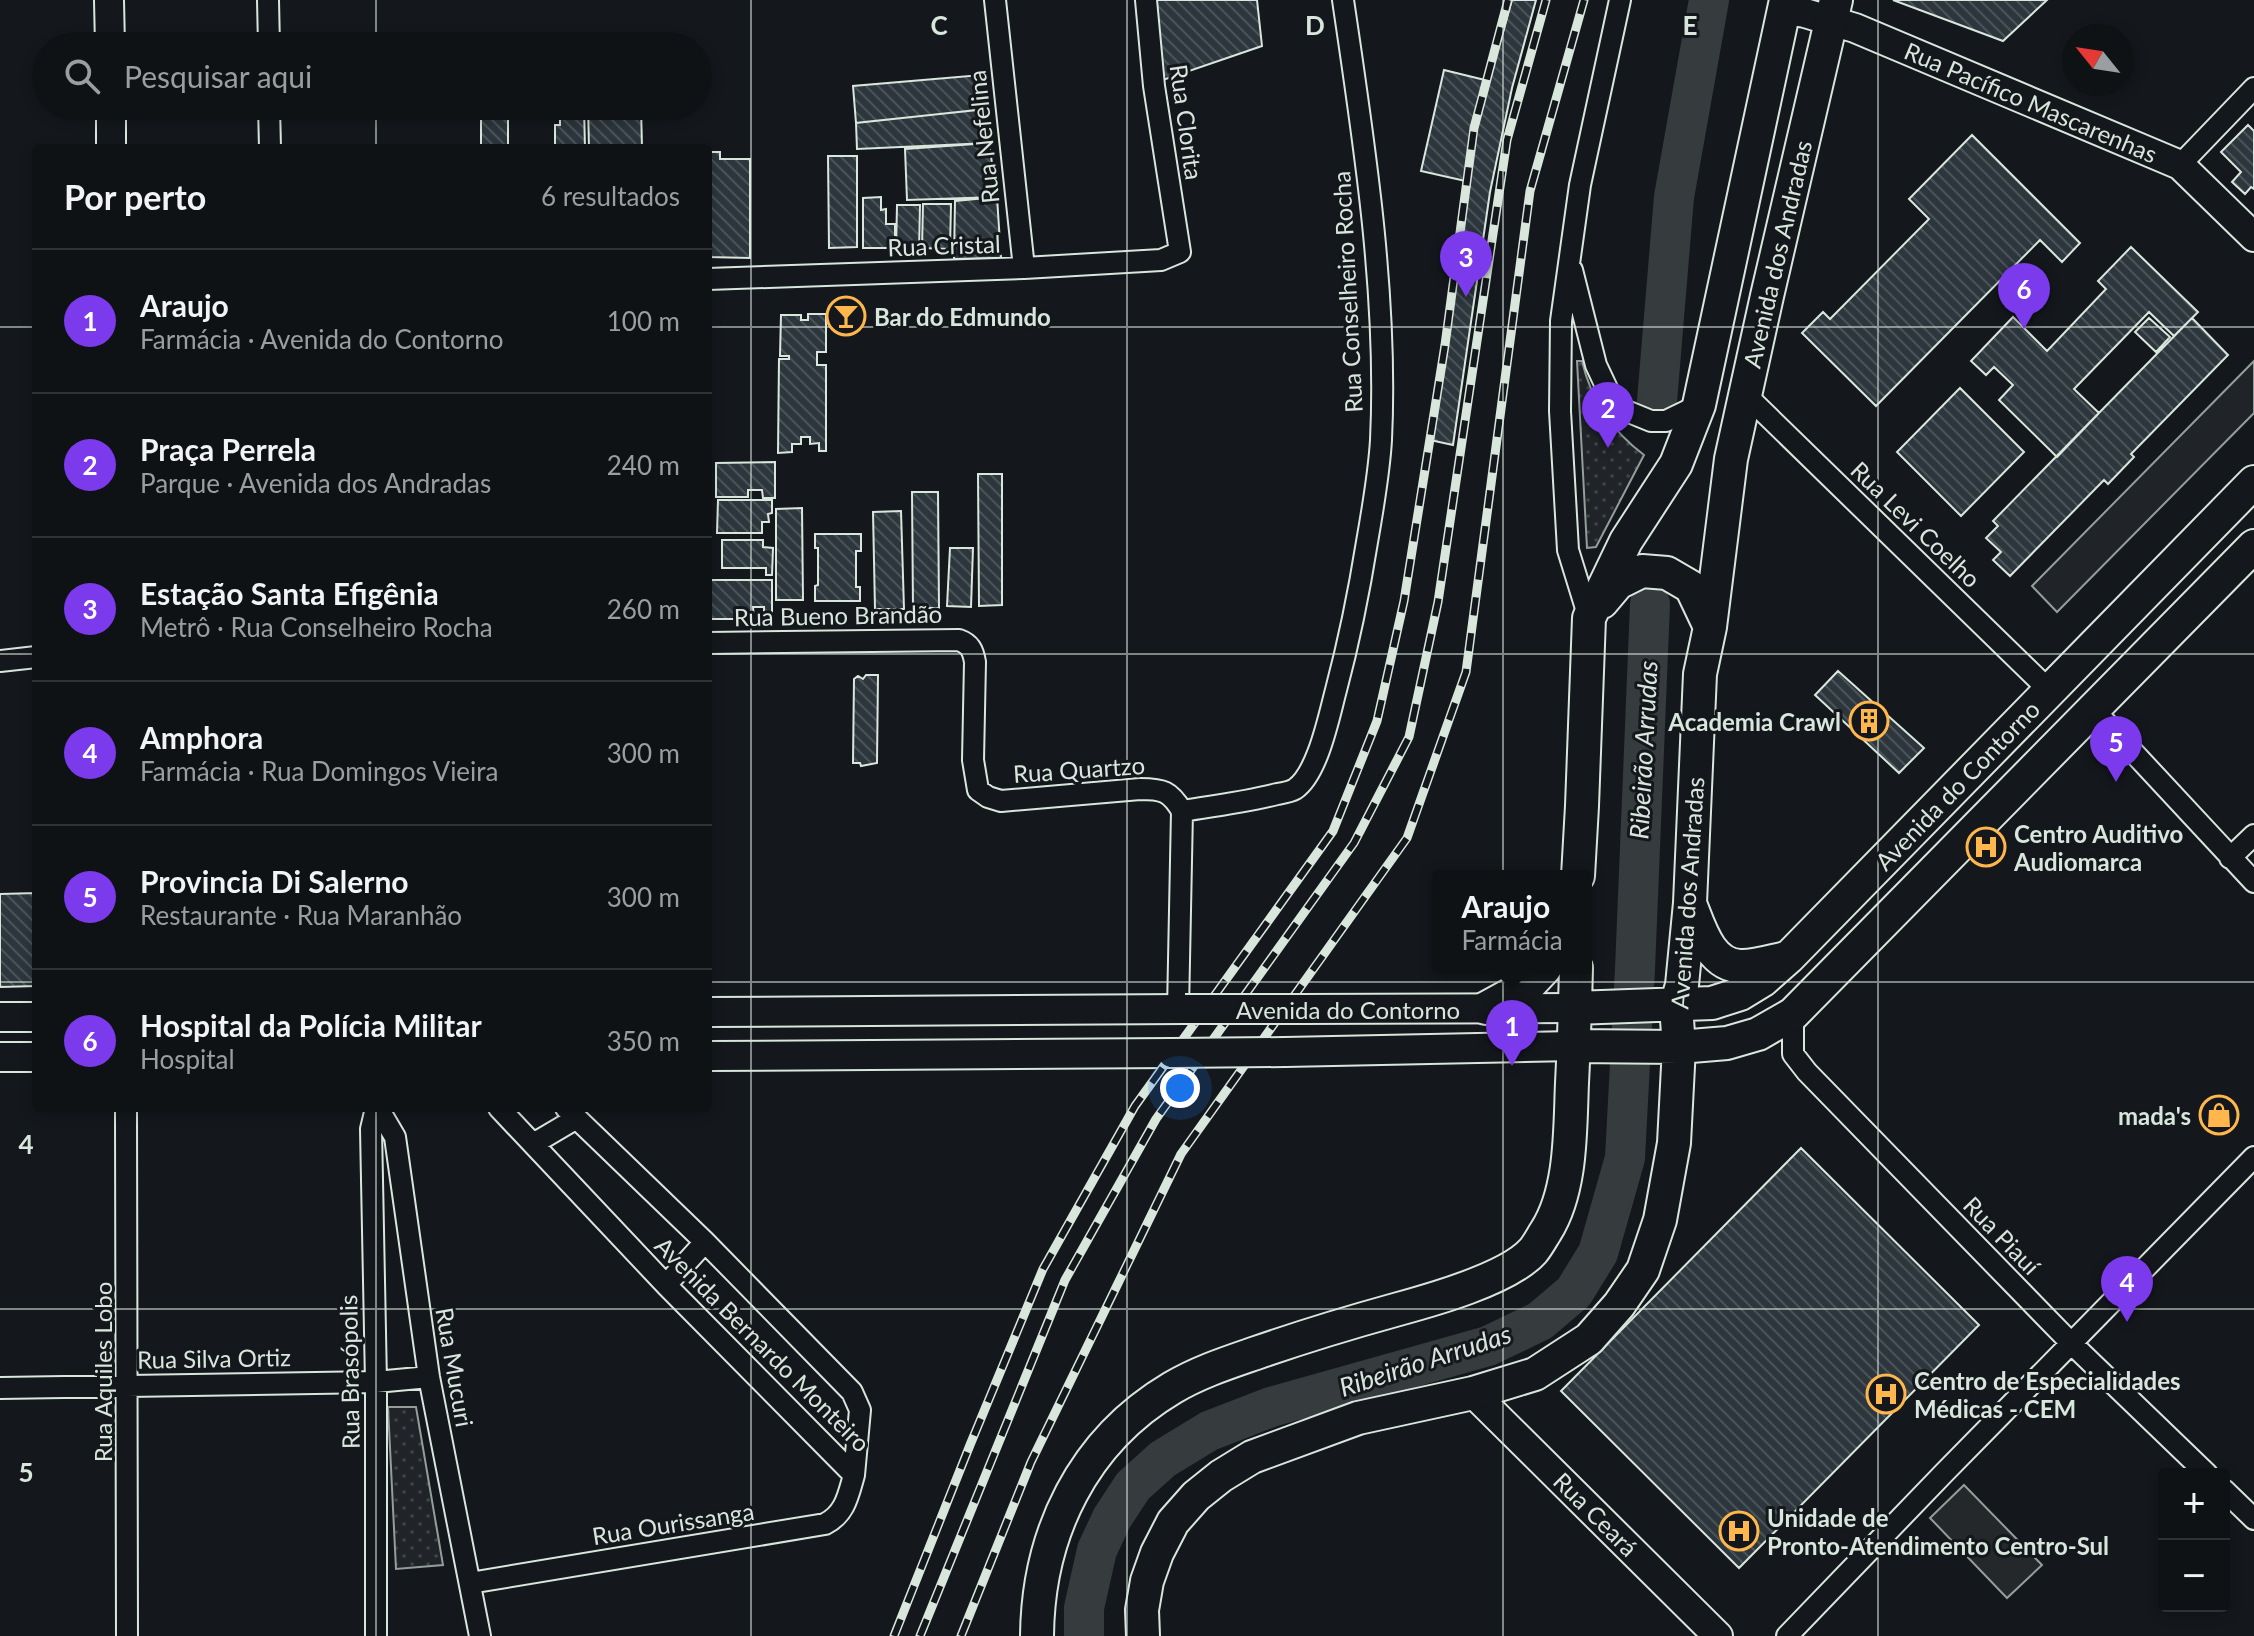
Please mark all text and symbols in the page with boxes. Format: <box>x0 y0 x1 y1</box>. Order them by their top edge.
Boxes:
text: C <box>930 9 948 41</box>
text: D <box>1305 9 1325 41</box>
text: E <box>1683 9 1697 41</box>
north arrow <box>2062 24 2134 96</box>
search box <box>32 32 712 120</box>
street label: Rua Pacífico Mascarenhas <box>1900 36 2162 168</box>
icon: search <box>60 54 104 98</box>
text: Pesquisar aqui <box>124 58 312 94</box>
street label: Rua Clorita <box>1165 62 1209 182</box>
street label: Rua Nefelina <box>962 69 1004 205</box>
street label: Avenida dos Andradas <box>1737 137 1817 371</box>
street label: Rua Conselheiro Rocha <box>1326 170 1368 414</box>
text: Por perto <box>64 176 206 217</box>
text: 6 resultados <box>541 180 680 212</box>
street label: Rua Cristal <box>887 229 1001 261</box>
pin: 3 <box>1440 231 1492 297</box>
pin: 6 <box>1998 263 2050 329</box>
text: Araujo <box>140 287 229 323</box>
bar icon: Bar do Edmundo <box>825 295 867 337</box>
place label: Bar do Edmundo <box>874 302 1051 331</box>
text: 1 <box>82 305 98 337</box>
text: 100 m <box>607 305 680 337</box>
text: Farmácia · Avenida do Contorno <box>140 323 503 355</box>
pin: 2 <box>1582 382 1634 448</box>
text: Praça Perrela <box>140 431 316 467</box>
text: 2 <box>82 449 98 481</box>
text: 240 m <box>607 449 680 481</box>
street label: Rua Levi Coelho <box>1845 455 1987 593</box>
text: Parque · Avenida dos Andradas <box>140 467 491 499</box>
text: Estação Santa Efigênia <box>140 575 439 611</box>
text: 3 <box>82 593 98 625</box>
text: 260 m <box>607 593 680 625</box>
street label: Rua Bueno Brandão <box>733 599 943 631</box>
text: Metrô · Rua Conselheiro Rocha <box>140 611 493 643</box>
water label: Ribeirão Arrudas <box>1622 660 1664 840</box>
street label: Avenida do Contorno <box>1869 694 2045 876</box>
building icon: Academia Crawl <box>1848 700 1890 742</box>
place label: Academia Crawl <box>1667 707 1841 736</box>
pin: 5 <box>2090 716 2142 782</box>
text: Amphora <box>140 719 263 755</box>
text: 4 <box>82 737 98 769</box>
text: 300 m <box>607 737 680 769</box>
street label: Rua Quartzo <box>1012 750 1146 788</box>
text: Farmácia · Rua Domingos Vieira <box>140 755 499 787</box>
street label: Avenida dos Andradas <box>1664 776 1710 1010</box>
place label: Centro Auditivo Audiomarca <box>2013 819 2183 876</box>
hospital icon: Centro Auditivo Audiomarca <box>1965 826 2007 868</box>
text: Provincia Di Salerno <box>140 863 409 899</box>
popup <box>1432 870 1592 974</box>
text: 5 <box>82 881 98 913</box>
text: 300 m <box>607 881 680 913</box>
text: Araujo <box>1461 888 1550 924</box>
text: Restaurante · Rua Maranhão <box>140 899 462 931</box>
text: Farmácia <box>1461 924 1563 956</box>
street label: Avenida do Contorno <box>1236 995 1460 1024</box>
pin: 1 <box>1486 1000 1538 1066</box>
text: Hospital da Polícia Militar <box>140 1007 482 1043</box>
text: 6 <box>82 1025 98 1057</box>
text: 350 m <box>607 1025 680 1057</box>
text: Hospital <box>140 1043 235 1075</box>
your location <box>1160 1068 1200 1108</box>
shop icon: mada's <box>2198 1094 2240 1136</box>
place label: mada's <box>2118 1101 2191 1130</box>
text: 4 <box>18 1128 34 1160</box>
street label: Rua Piauí <box>1958 1190 2047 1281</box>
street label: Avenida Bernardo Monteiro <box>650 1231 876 1457</box>
pin: 4 <box>2101 1256 2153 1322</box>
street label: Rua Aquiles Lobo <box>88 1282 117 1462</box>
street label: Rua Brasópolis <box>333 1294 365 1450</box>
street label: Rua Mucuri <box>430 1305 480 1429</box>
water label: Ribeirão Arrudas <box>1335 1317 1515 1403</box>
street label: Rua Silva Ortiz <box>137 1342 291 1374</box>
place label: Centro de Especialidades Médicas - CEM <box>1914 1366 2181 1423</box>
hospital icon: Centro de Especialidades Médicas - CEM <box>1865 1373 1907 1415</box>
text: 5 <box>18 1456 34 1488</box>
street label: Rua Ceará <box>1548 1466 1644 1562</box>
map controls <box>2158 1468 2230 1612</box>
button: + <box>2158 1468 2230 1540</box>
street label: Rua Ourissanga <box>590 1496 756 1550</box>
place label: Unidade de Pronto-Atendimento Centro-Sul <box>1767 1503 2109 1560</box>
hospital icon: Unidade de Pronto-Atendimento Centro-Sul <box>1718 1510 1760 1552</box>
button: − <box>2158 1540 2230 1612</box>

